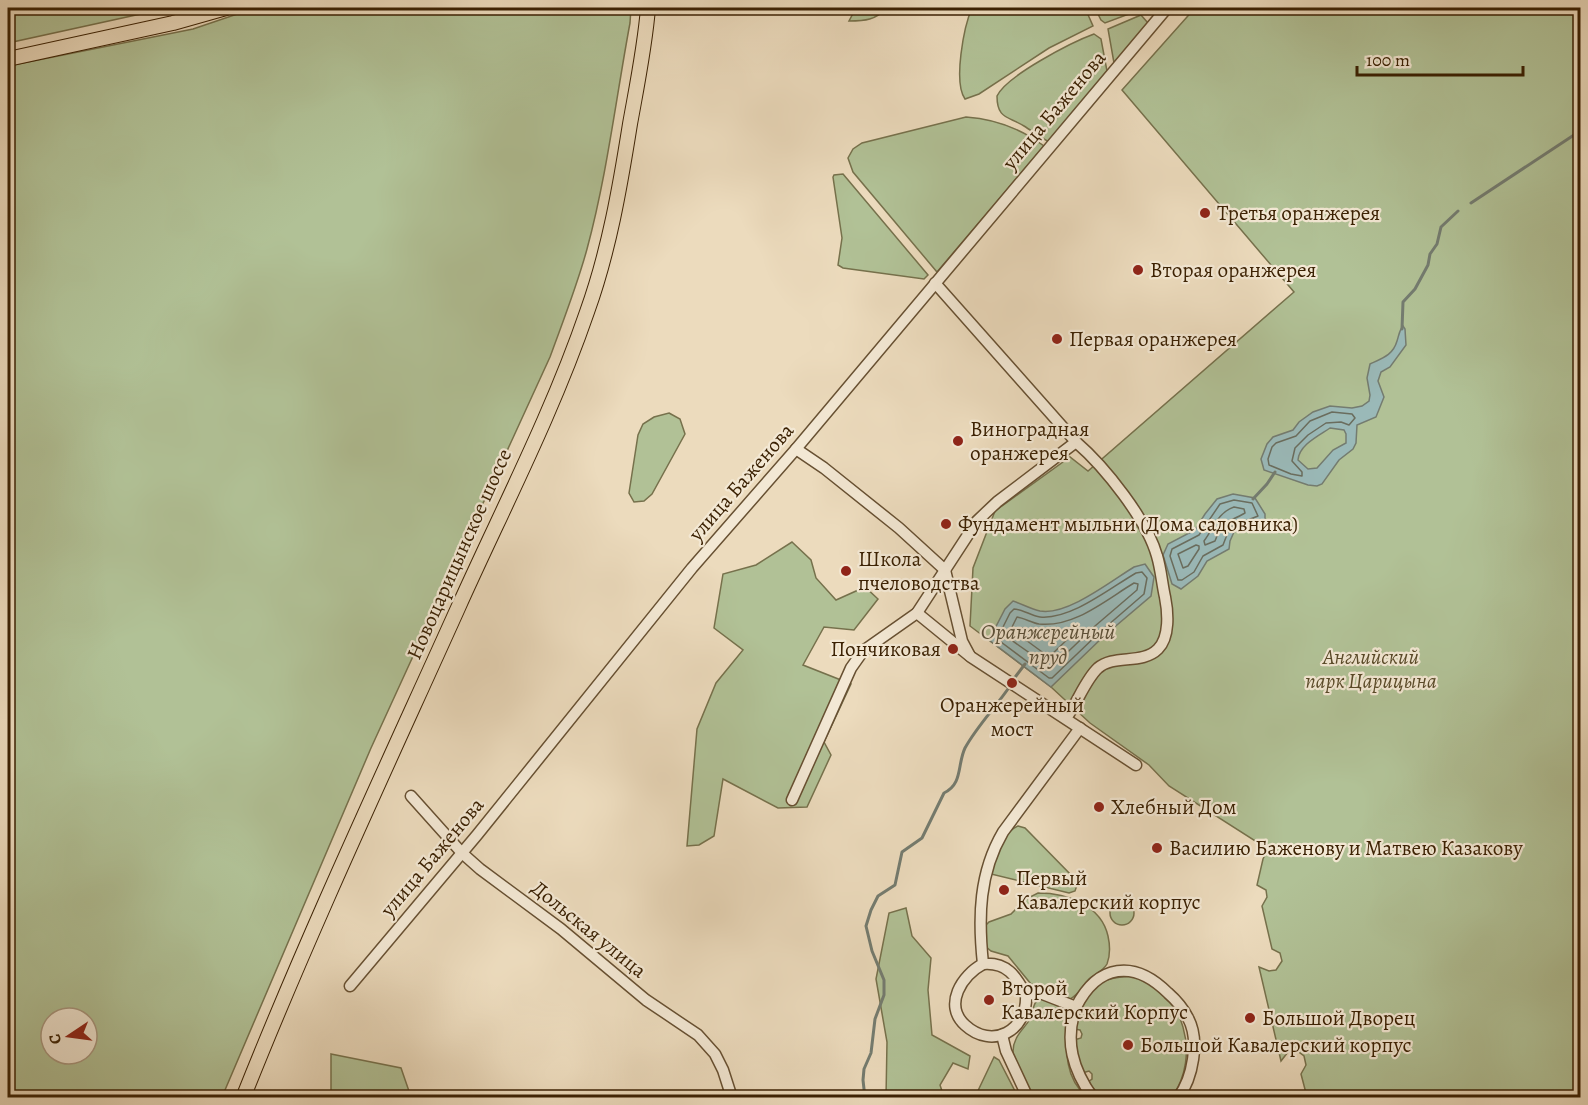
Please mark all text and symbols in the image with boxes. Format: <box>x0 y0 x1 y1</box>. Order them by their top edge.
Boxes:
scale bar <box>1357 39 1524 77</box>
street label: улица Баженова <box>995 44 1112 176</box>
text: 100 m <box>1366 48 1410 72</box>
place label: Третья оранжерея <box>1217 199 1380 227</box>
marker: Третья оранжерея <box>1198 206 1212 220</box>
place label: Вторая оранжерея <box>1150 256 1316 284</box>
marker: Вторая оранжерея <box>1131 263 1145 277</box>
place label: Первая оранжерея <box>1069 325 1237 353</box>
marker: Первая оранжерея <box>1050 332 1064 346</box>
place label: Виноградная оранжерея <box>970 415 1089 467</box>
street label: улица Баженова <box>681 417 800 548</box>
marker: Виноградная оранжерея <box>951 434 965 448</box>
street label: Новоцарицынское шоссе <box>400 444 518 664</box>
place label: Фундамент мыльни (Дома садовника) <box>958 510 1298 538</box>
marker: Фундамент мыльни (Дома садовника) <box>939 517 953 531</box>
place label: Школа пчеловодства <box>858 545 980 597</box>
marker: Школа пчеловодства <box>839 564 853 578</box>
water label: Оранжерейный пруд <box>981 617 1115 672</box>
place label: Пончиковая <box>830 635 941 663</box>
marker: Пончиковая <box>946 642 960 656</box>
park label: Английский парк Царицына <box>1305 643 1437 695</box>
marker: Оранжерейный мост <box>1005 676 1019 690</box>
place label: Оранжерейный мост <box>940 691 1084 743</box>
street label: улица Баженова <box>373 791 490 923</box>
place label: Хлебный Дом <box>1111 793 1237 821</box>
marker: Хлебный Дом <box>1092 800 1106 814</box>
place label: Василию Баженову и Матвею Казакову <box>1169 834 1523 862</box>
marker: Василию Баженову и Матвею Казакову <box>1150 841 1164 855</box>
place label: Первый Кавалерский корпус <box>1016 864 1201 916</box>
street label: Дольская улица <box>525 874 653 984</box>
marker: Первый Кавалерский корпус <box>997 883 1011 897</box>
place label: Второй Кавалерский Корпус <box>1001 974 1188 1026</box>
marker: Второй Кавалерский Корпус <box>982 993 996 1007</box>
place label: Большой Дворец <box>1262 1004 1415 1032</box>
north arrow <box>39 1006 99 1066</box>
marker: Большой Дворец <box>1243 1011 1257 1025</box>
place label: Большой Кавалерский корпус <box>1140 1031 1412 1059</box>
text: С <box>44 1032 67 1046</box>
marker: Большой Кавалерский корпус <box>1121 1038 1135 1052</box>

